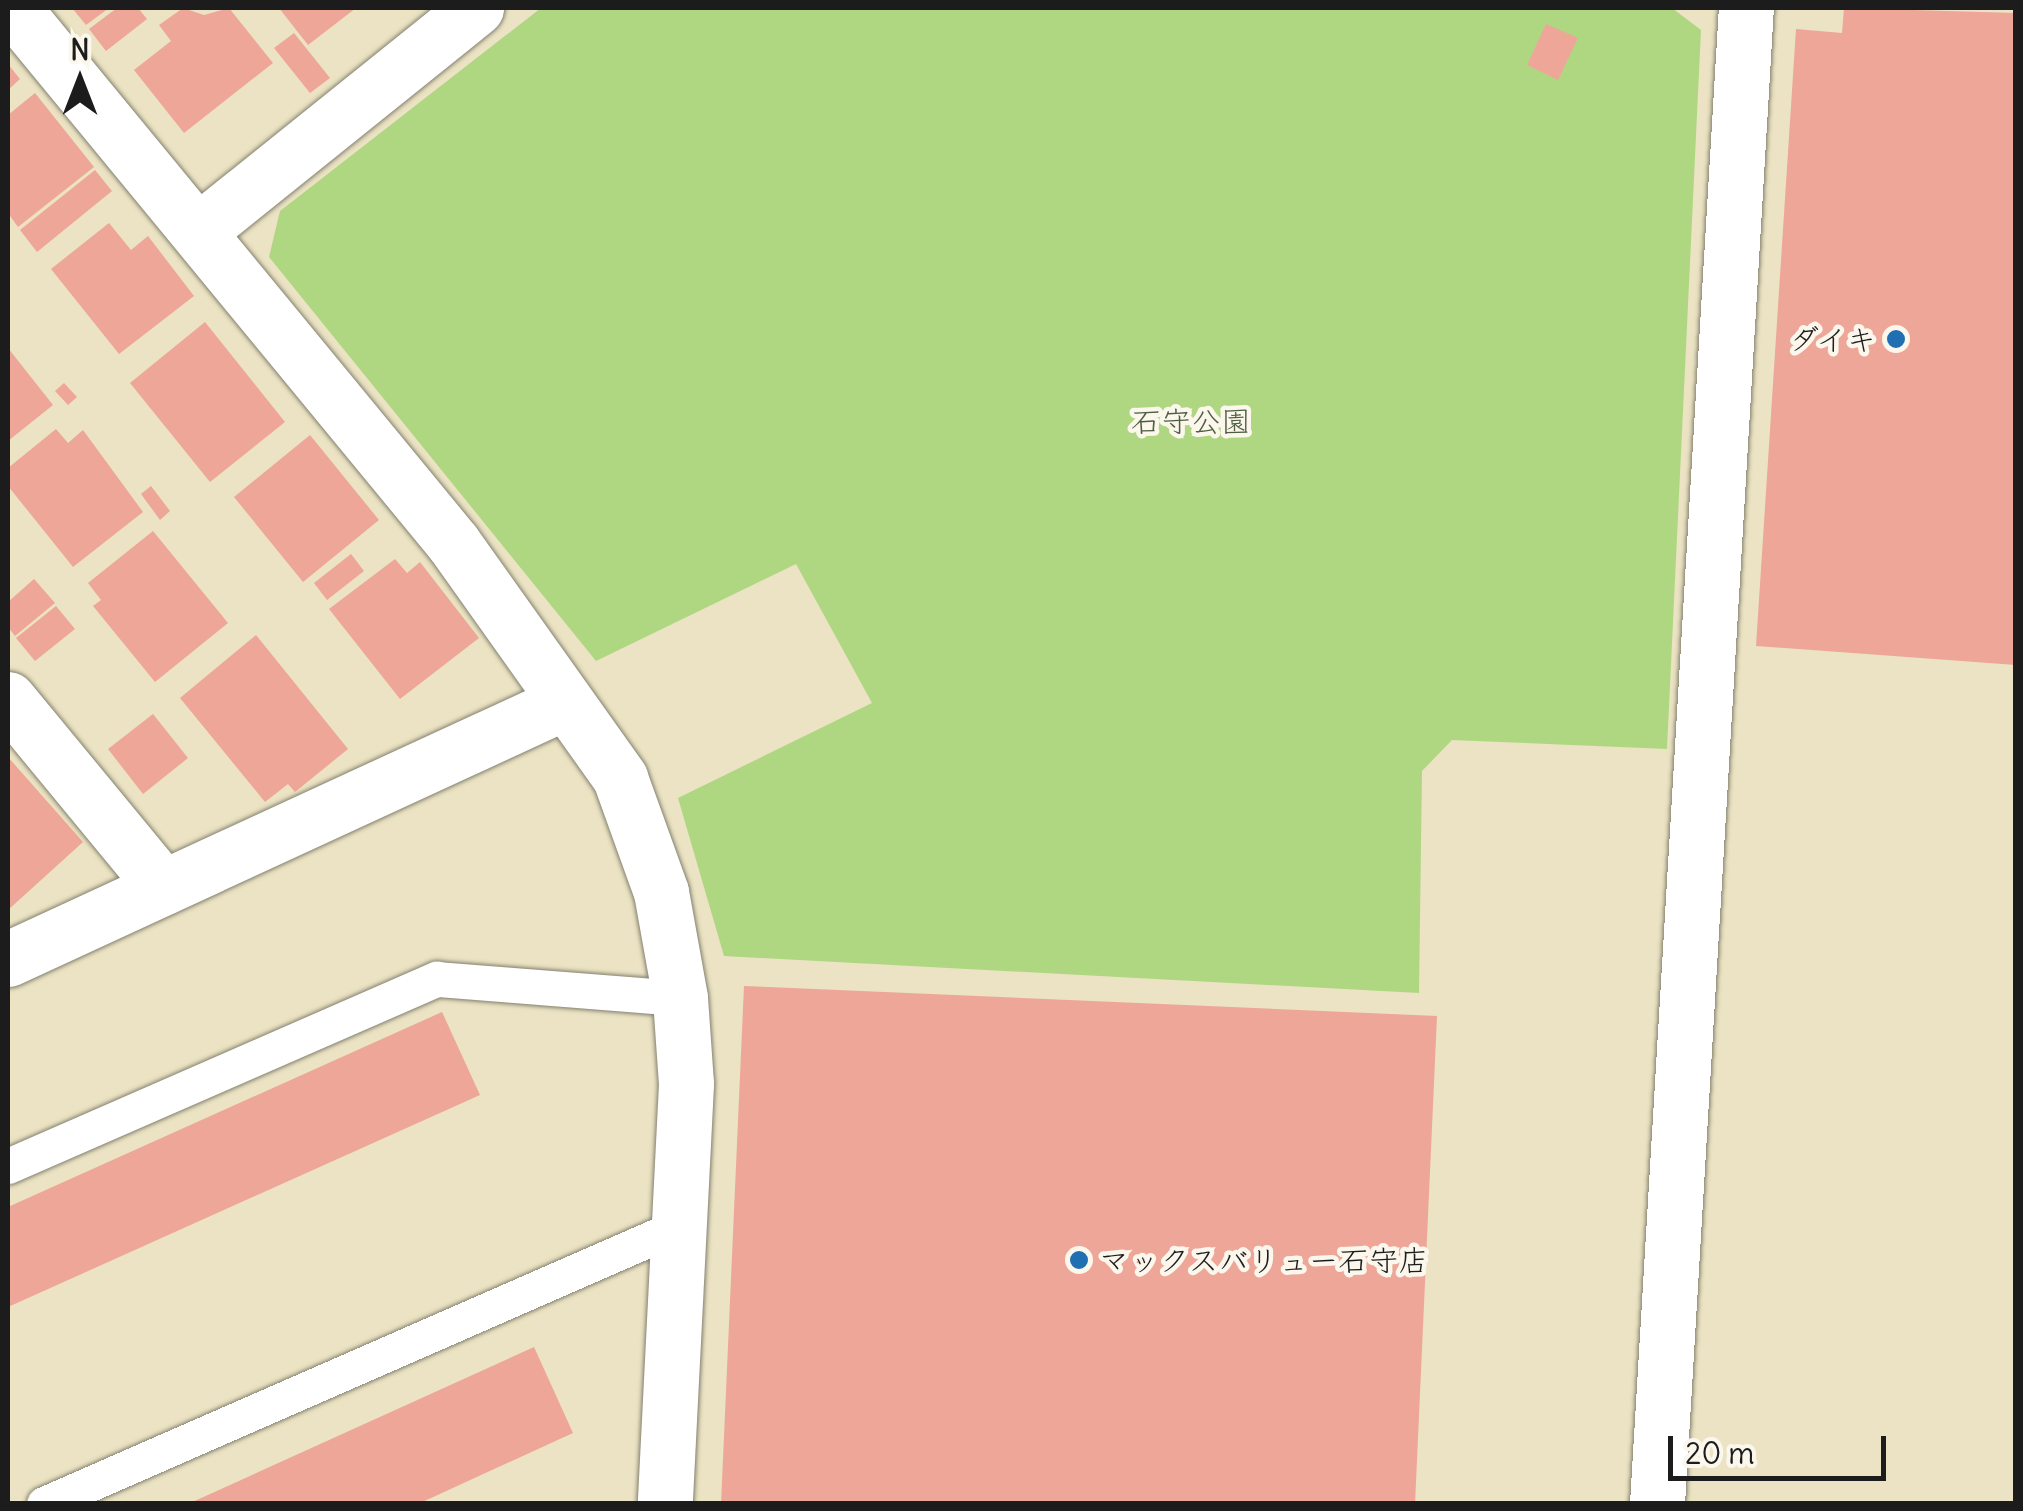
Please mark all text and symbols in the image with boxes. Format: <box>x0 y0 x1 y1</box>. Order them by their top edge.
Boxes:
north arrow <box>30 30 130 130</box>
text: N <box>70 32 90 68</box>
place label: ダイキ <box>1786 321 1876 357</box>
marker: ダイキ <box>1885 328 1907 350</box>
park label: 石守公園 <box>1131 403 1251 439</box>
place label: マックスバリュー石守店 <box>1099 1242 1429 1278</box>
marker: マックスバリュー石守店 <box>1068 1249 1090 1271</box>
scale bar <box>1673 1416 1890 1478</box>
text: 20 m <box>1685 1434 1755 1472</box>

